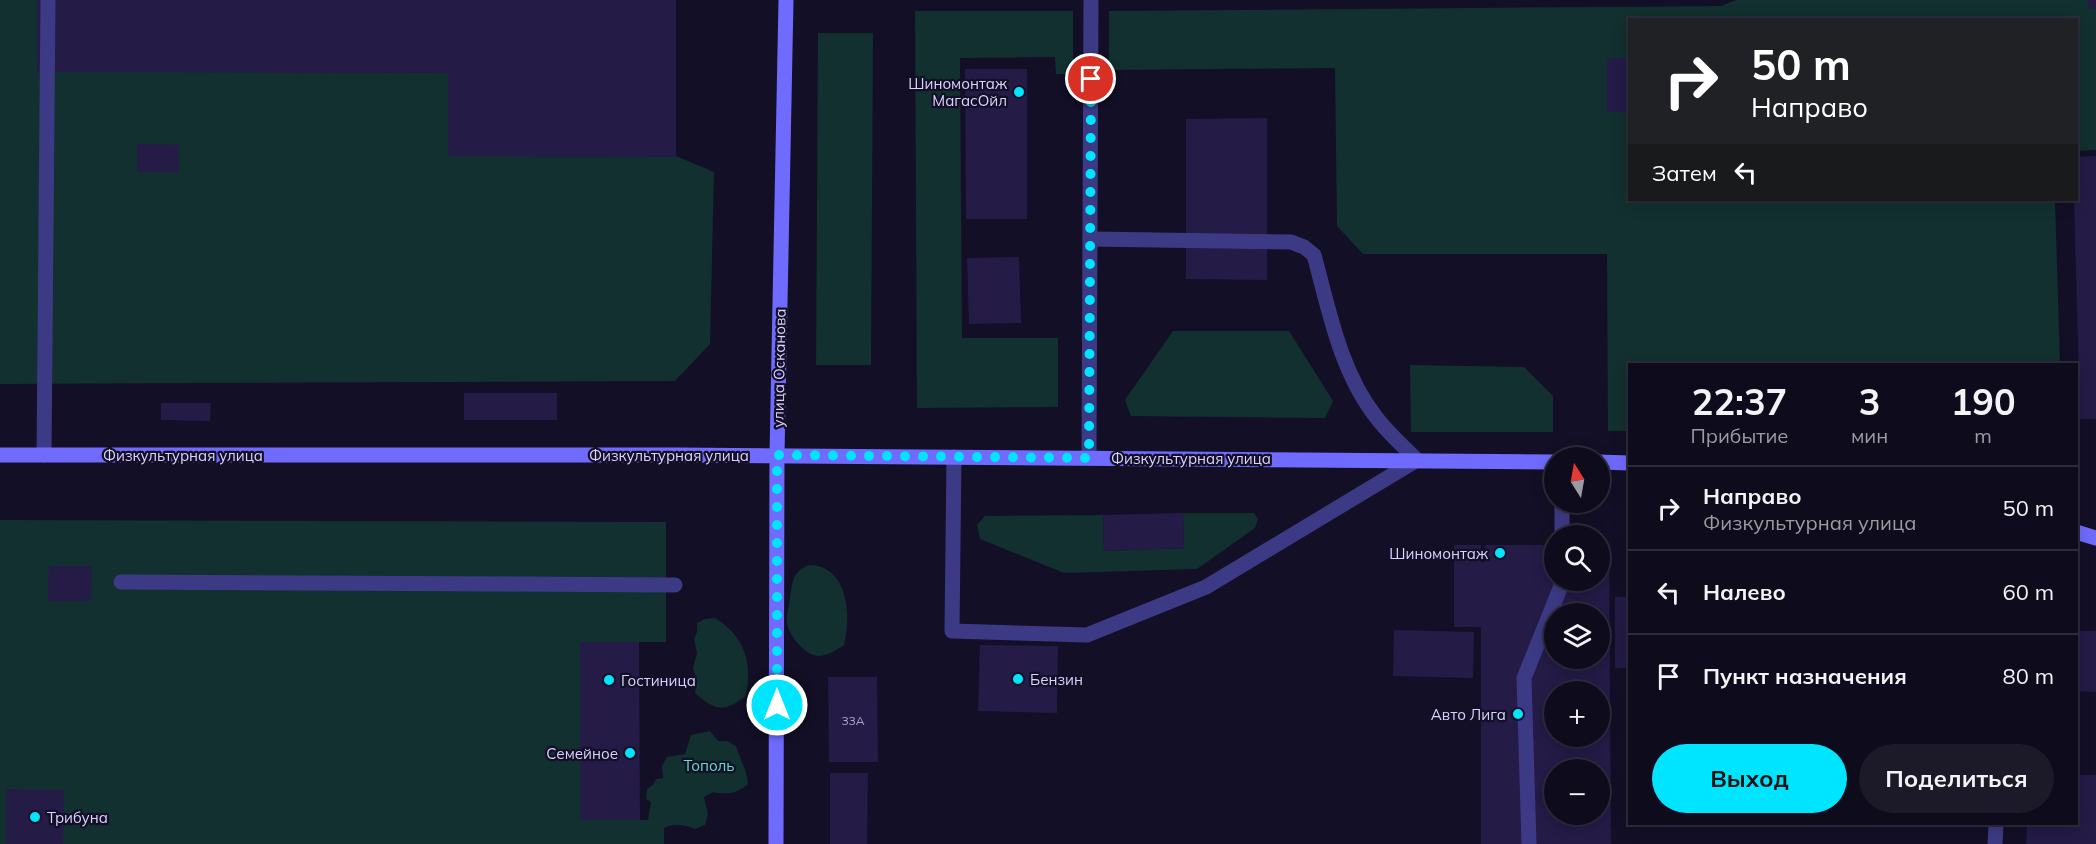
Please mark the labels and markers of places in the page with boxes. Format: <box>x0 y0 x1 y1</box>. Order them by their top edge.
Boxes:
pin <box>1065 53 1116 104</box>
place label: Шиномонтаж МагасОйл <box>908 74 1008 110</box>
marker: Шиномонтаж МагасОйл <box>1012 85 1026 99</box>
place label: Шиномонтаж <box>1389 544 1489 563</box>
marker: Шиномонтаж <box>1493 546 1507 560</box>
place label: Бензин <box>1030 670 1083 689</box>
place label: Гостиница <box>621 671 696 690</box>
marker: Бензин <box>1011 672 1025 686</box>
marker: Гостиница <box>602 673 616 687</box>
place label: Авто Лига <box>1431 705 1506 724</box>
marker: Авто Лига <box>1511 707 1525 721</box>
place label: Семейное <box>546 744 618 763</box>
marker: Семейное <box>623 746 637 760</box>
place label: Трибуна <box>47 808 108 827</box>
marker: Трибуна <box>28 810 42 824</box>

